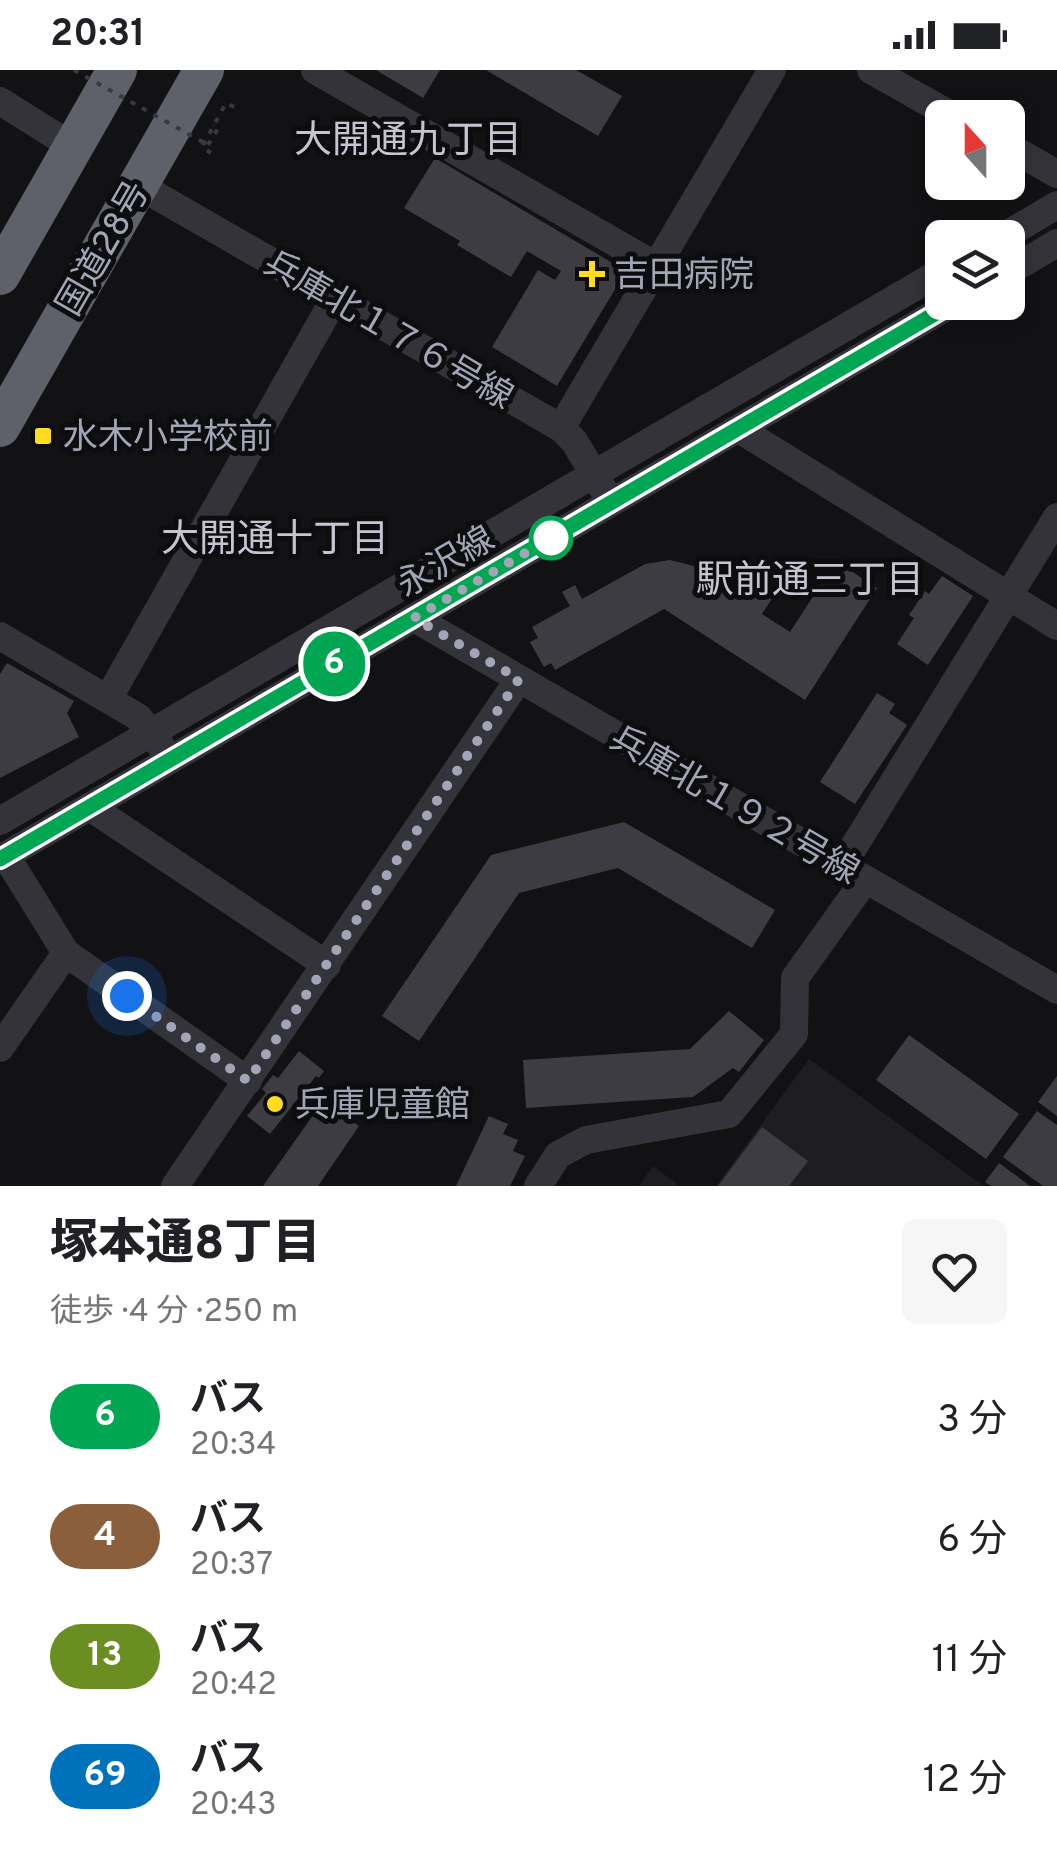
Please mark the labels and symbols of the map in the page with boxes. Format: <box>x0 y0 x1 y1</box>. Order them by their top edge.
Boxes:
north arrow <box>925 100 1025 200</box>
district label: 大開通九丁目 <box>294 118 522 167</box>
street label: 国道28号 <box>49 174 161 325</box>
street label: 兵庫北１７６号線 <box>255 243 520 421</box>
place label: 吉田病院 <box>614 255 754 299</box>
marker: 吉田病院 <box>579 261 605 287</box>
place label: 水木小学校前 <box>63 417 273 461</box>
marker: 水木小学校前 <box>32 425 54 447</box>
district label: 大開通十丁目 <box>161 517 389 566</box>
unlabelled marker <box>530 517 572 559</box>
street label: 永沢線 <box>390 518 503 609</box>
district label: 駅前通三丁目 <box>696 558 924 607</box>
line badge: 6 <box>302 632 366 696</box>
street label: 兵庫北１９２号線 <box>601 718 866 896</box>
your location <box>102 971 152 1021</box>
place label: 兵庫児童館 <box>295 1085 470 1129</box>
marker: 兵庫児童館 <box>264 1093 286 1115</box>

